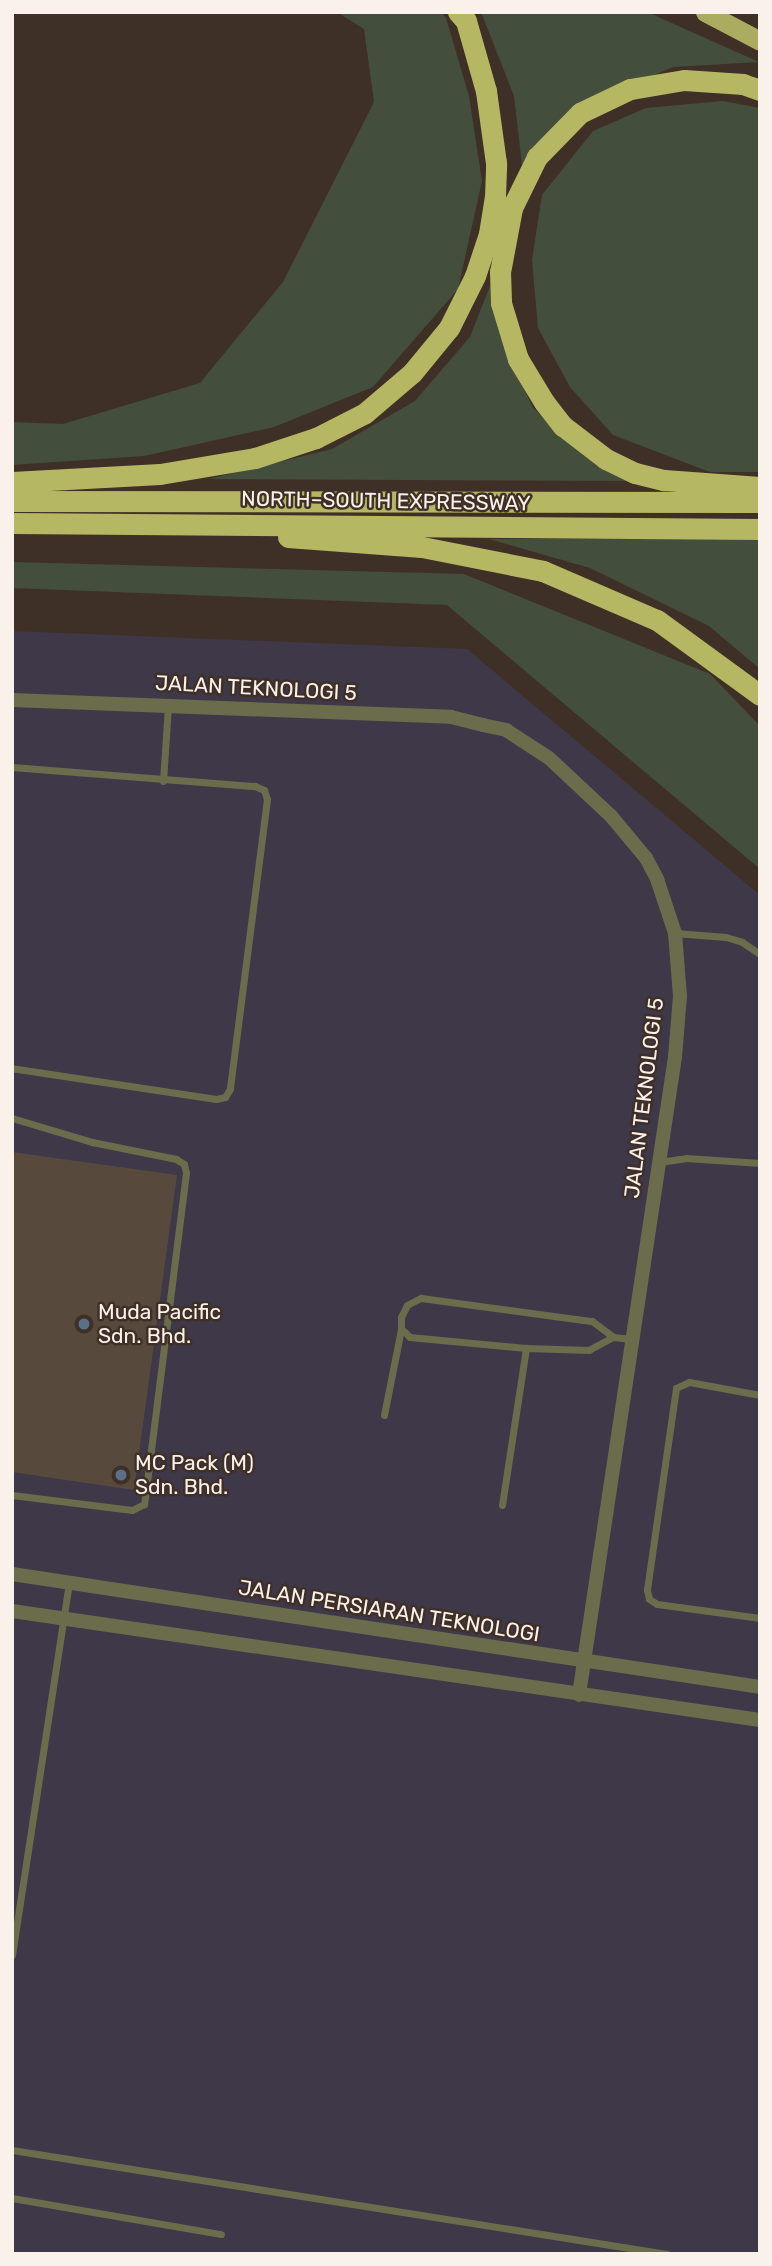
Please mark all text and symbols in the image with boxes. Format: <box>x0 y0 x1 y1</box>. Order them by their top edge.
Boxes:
street label: NORTH–SOUTH EXPRESSWAY <box>241 486 531 516</box>
street label: JALAN TEKNOLOGI 5 <box>154 670 358 706</box>
street label: JALAN TEKNOLOGI 5 <box>619 996 669 1200</box>
place label: Muda Pacific Sdn. Bhd. <box>98 1299 221 1349</box>
marker: Muda Pacific Sdn. Bhd. <box>76 1316 92 1332</box>
place label: MC Pack (M) Sdn. Bhd. <box>135 1450 254 1500</box>
marker: MC Pack (M) Sdn. Bhd. <box>113 1467 129 1483</box>
street label: JALAN PERSIARAN TEKNOLOGI <box>236 1575 542 1647</box>

